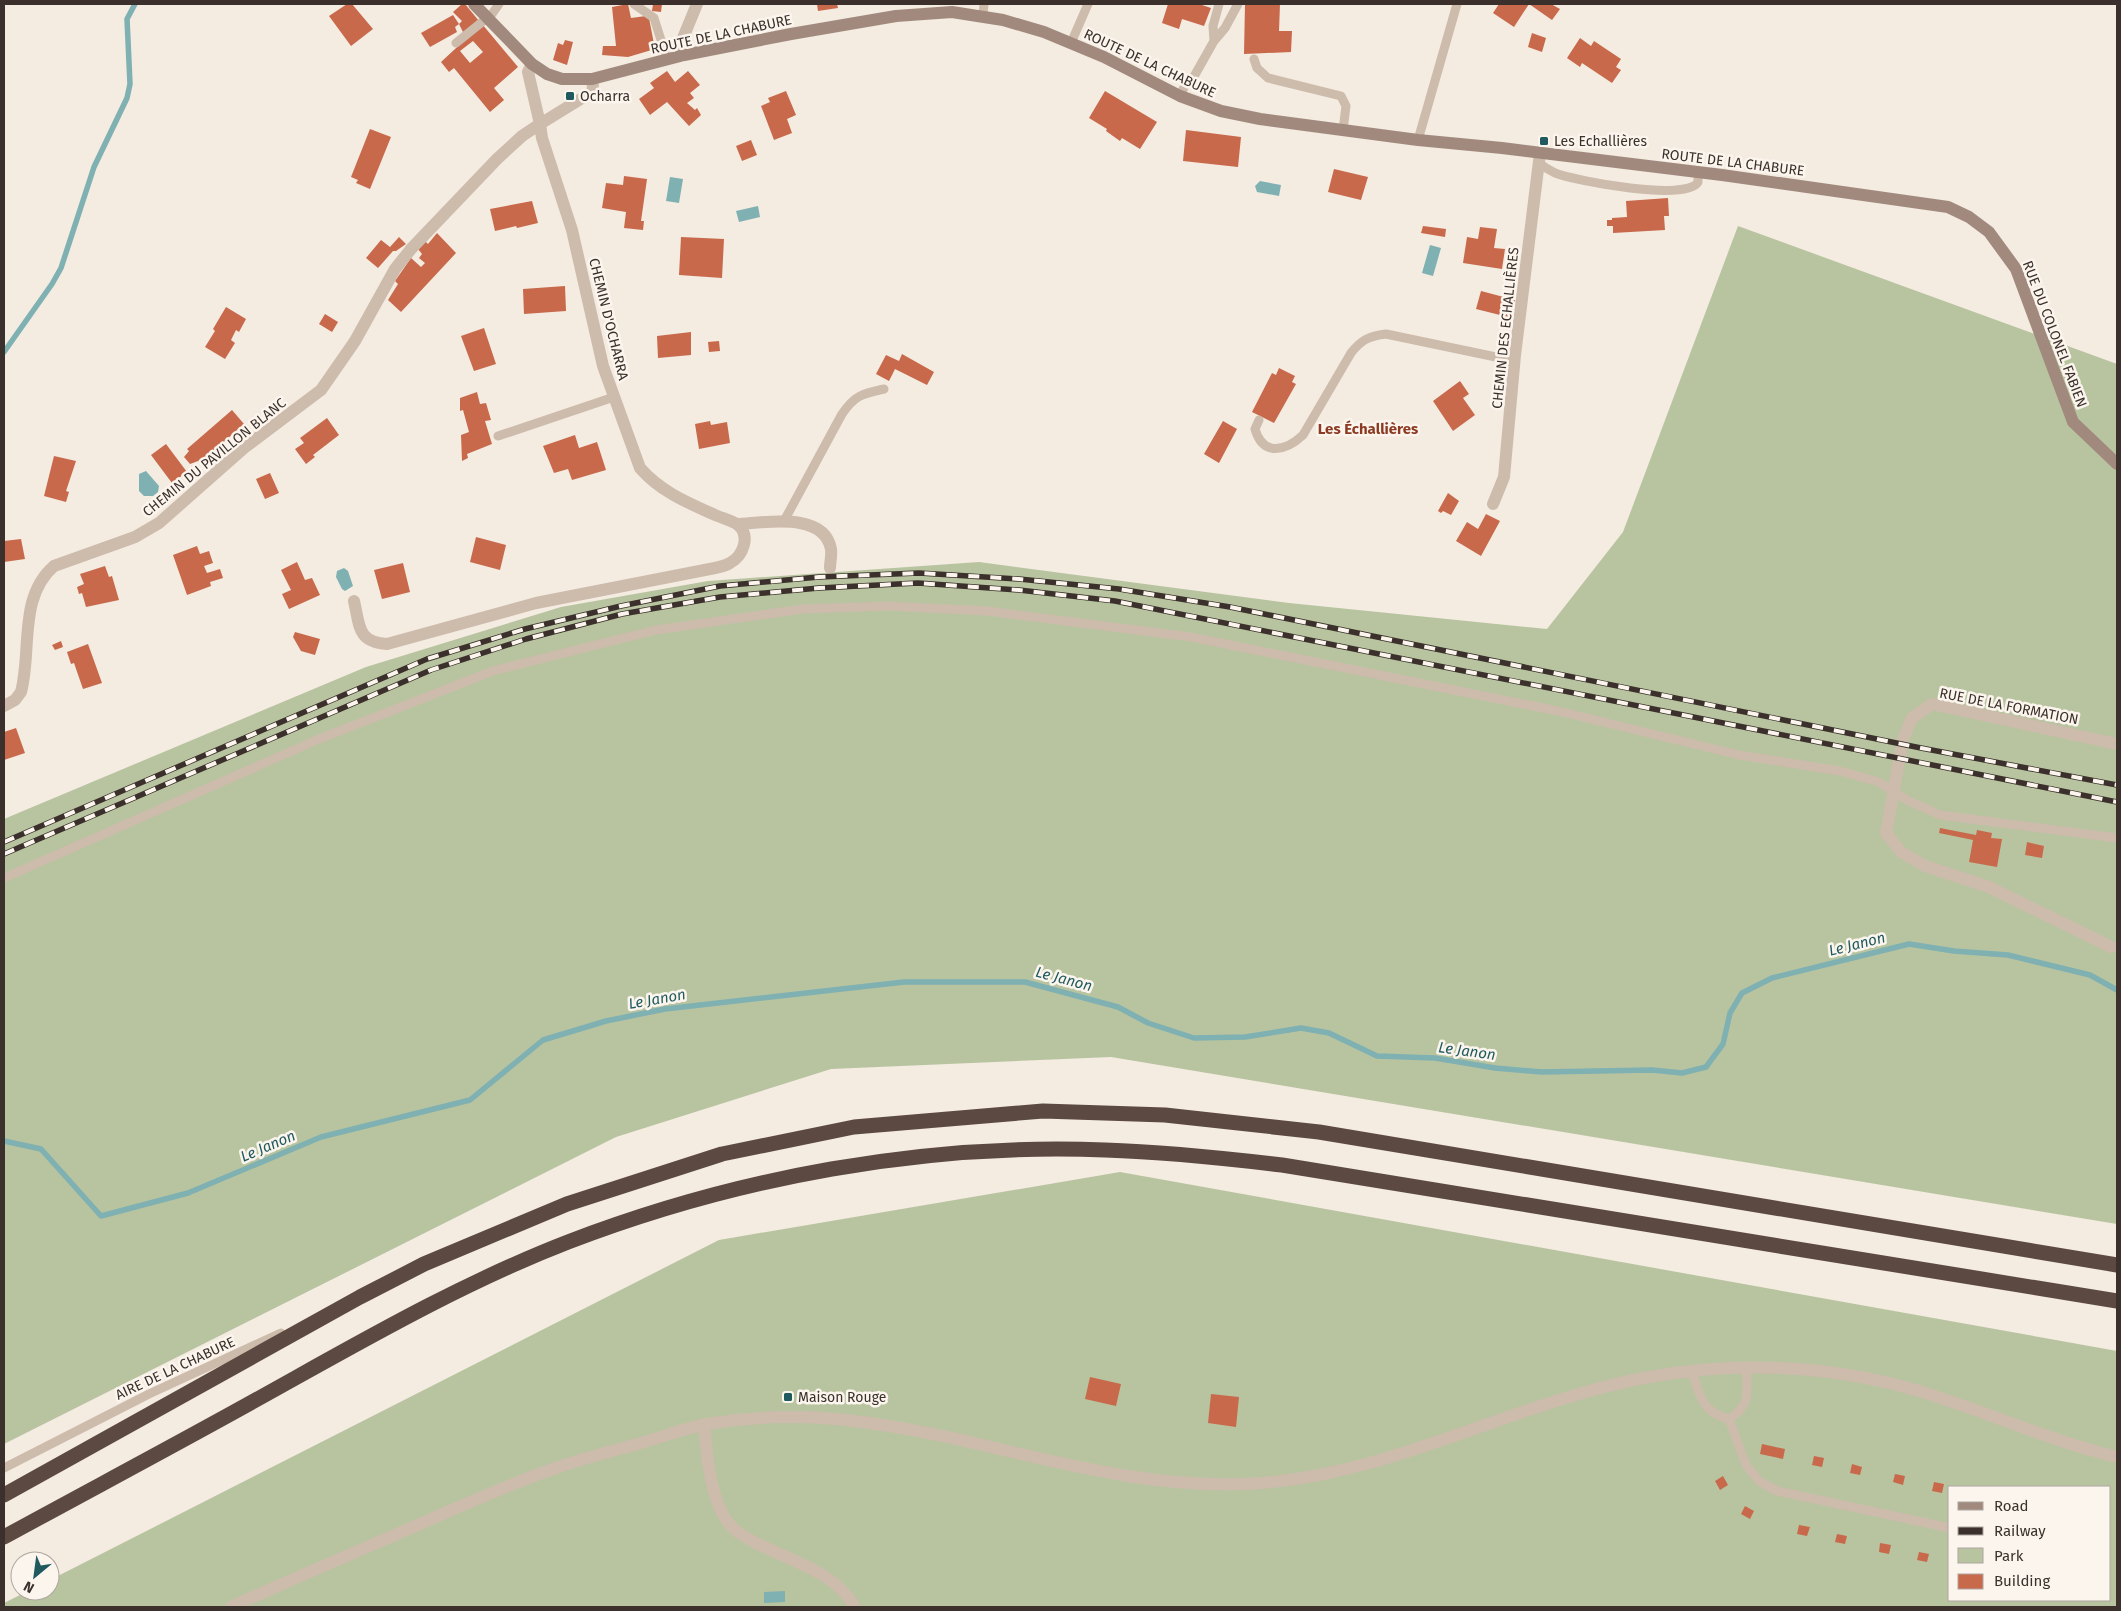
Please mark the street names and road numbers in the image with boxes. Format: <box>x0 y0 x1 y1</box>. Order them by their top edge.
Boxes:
street label: ROUTE DE LA CHABURE <box>649 11 793 58</box>
street label: ROUTE DE LA CHABURE <box>1081 25 1219 102</box>
street label: ROUTE DE LA CHABURE <box>1661 145 1805 180</box>
street label: CHEMIN DES ECHALLIÈRES <box>1488 246 1522 410</box>
street label: CHEMIN D'OCHARRA <box>585 256 632 382</box>
street label: RUE DU COLONEL FABIEN <box>2019 258 2090 410</box>
street label: CHEMIN DU PAVILLON BLANC <box>139 394 289 520</box>
street label: RUE DE LA FORMATION <box>1938 685 2080 728</box>
street label: AIRE DE LA CHABURE <box>113 1333 238 1404</box>

